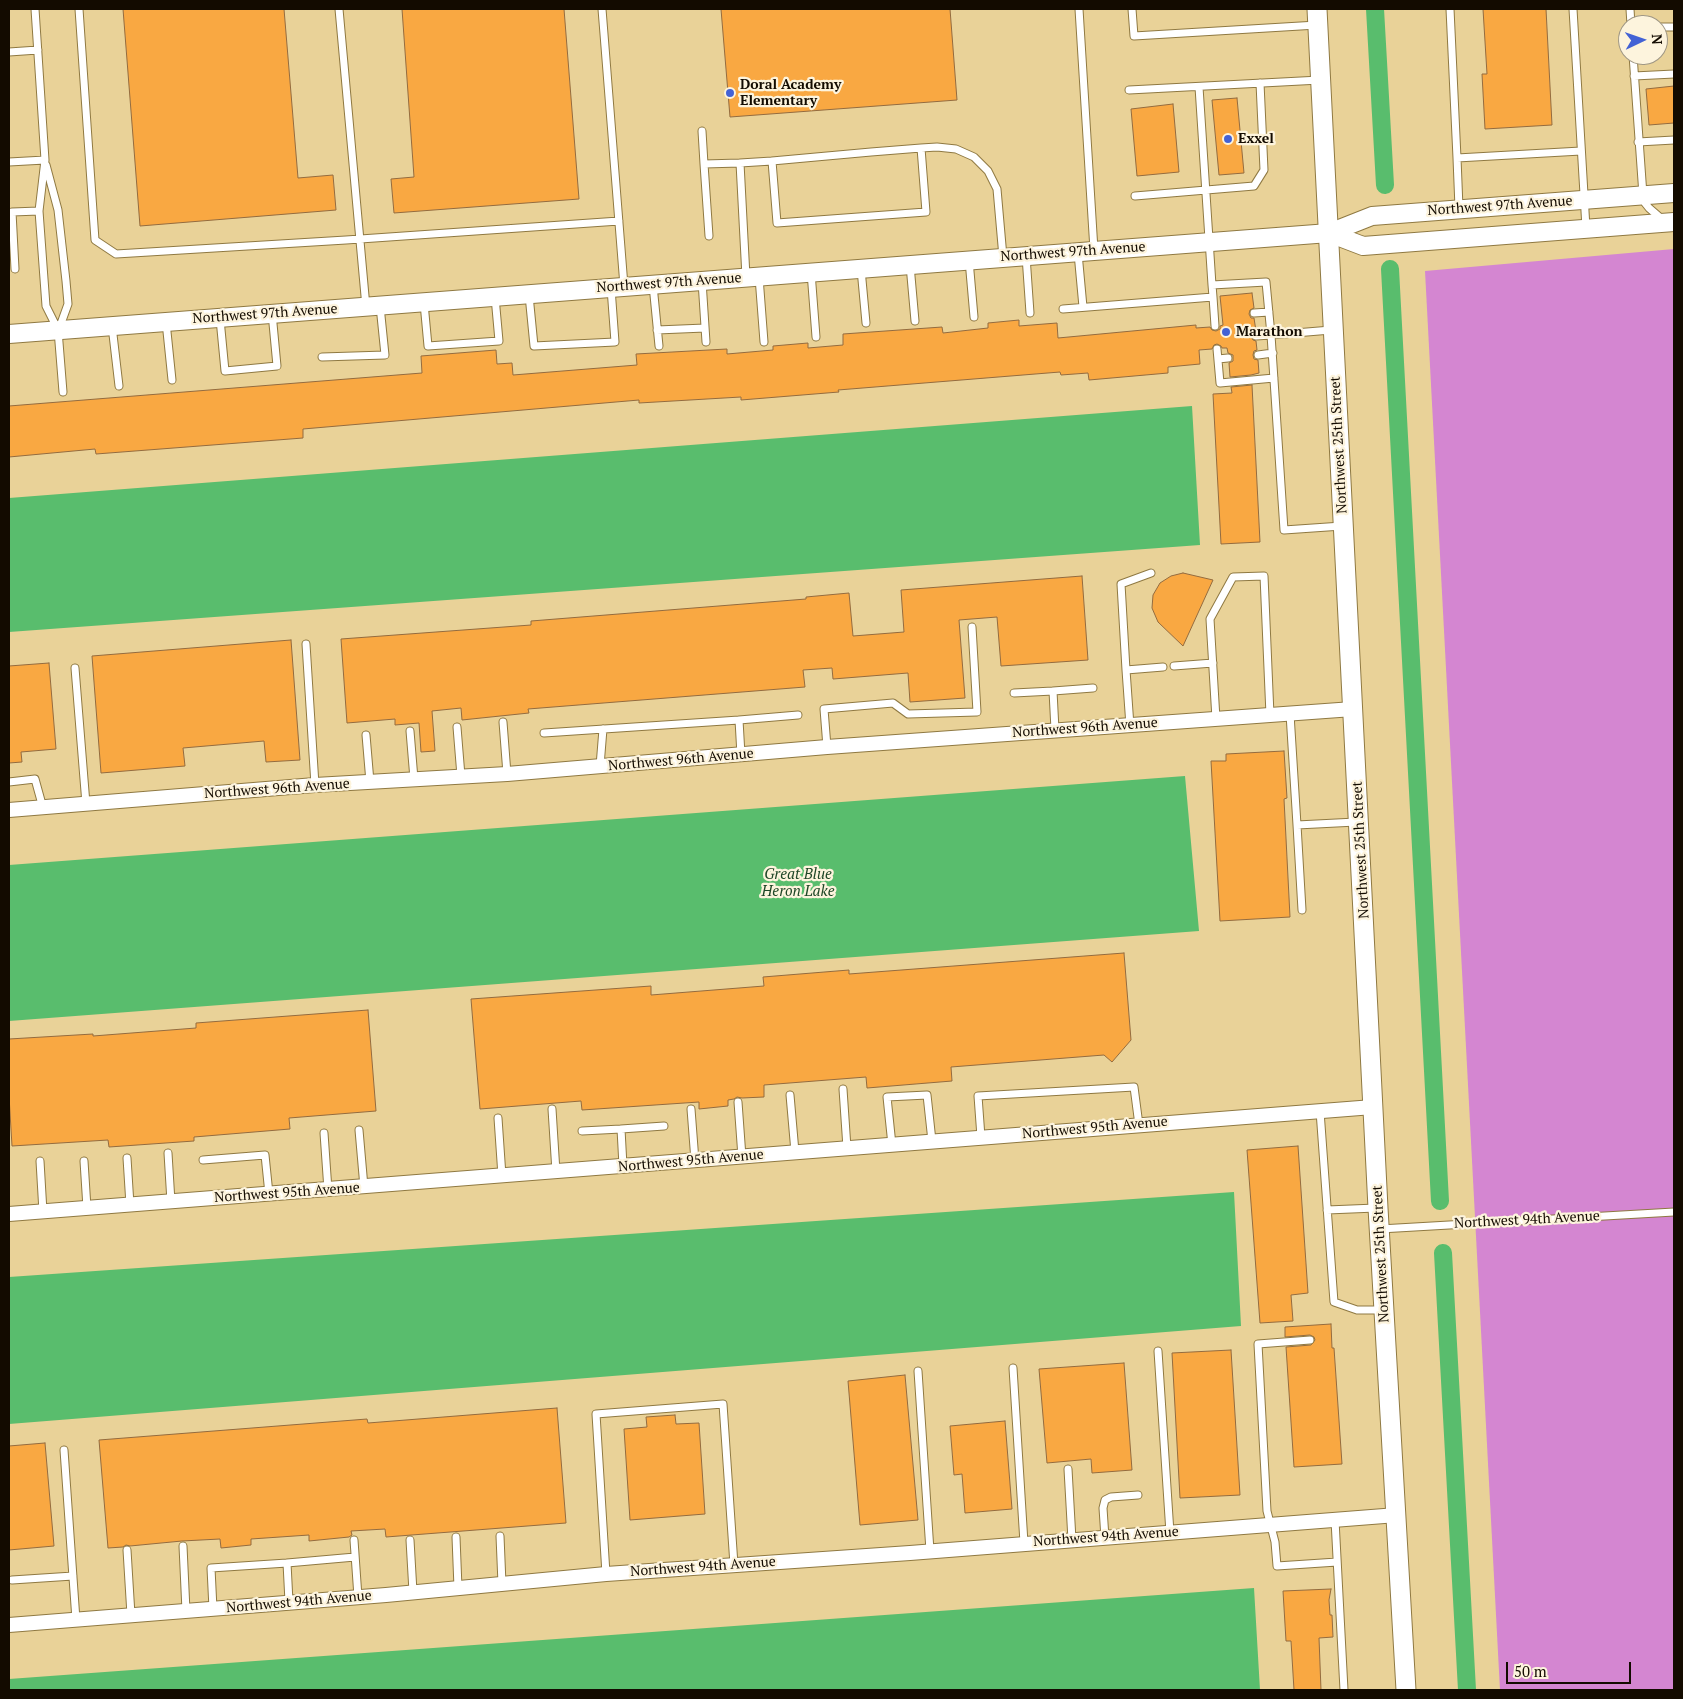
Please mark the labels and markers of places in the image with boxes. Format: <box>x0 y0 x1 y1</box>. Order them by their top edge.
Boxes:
place label: Doral Academy Elementary <box>740 77 841 110</box>
marker: Doral Academy Elementary <box>724 87 736 99</box>
place label: Exxel <box>1238 131 1274 147</box>
marker: Exxel <box>1222 133 1234 145</box>
place label: Marathon <box>1236 324 1303 340</box>
marker: Marathon <box>1220 326 1232 338</box>

